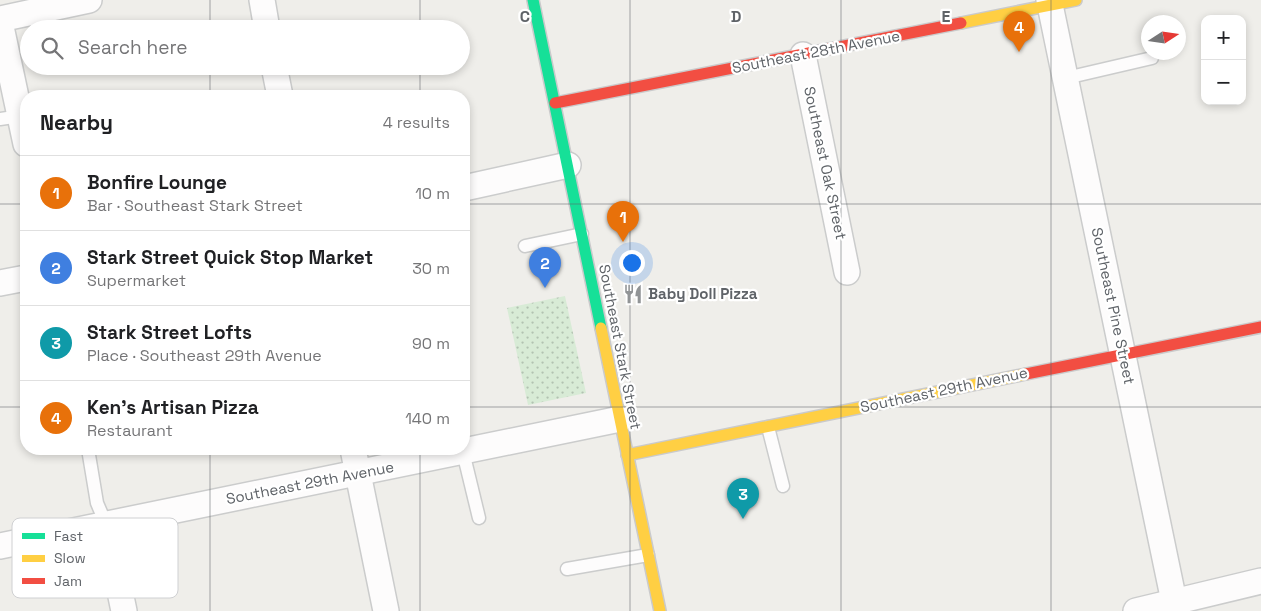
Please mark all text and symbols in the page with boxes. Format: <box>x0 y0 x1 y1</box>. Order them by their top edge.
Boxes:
text: C <box>520 6 530 27</box>
text: D <box>731 6 741 27</box>
text: E <box>942 6 951 27</box>
pin: 4 <box>1003 11 1035 52</box>
north arrow <box>1141 15 1186 60</box>
map controls <box>1201 15 1246 105</box>
button: + <box>1201 15 1246 60</box>
search box <box>20 20 470 75</box>
street label: Southeast 28th Avenue <box>730 26 902 77</box>
icon: search <box>38 34 66 62</box>
text: Search here <box>78 35 188 60</box>
button: − <box>1201 60 1246 105</box>
street label: Southeast Oak Street <box>800 85 851 241</box>
text: Nearby <box>40 109 113 136</box>
text: 4 results <box>383 112 450 133</box>
text: Bonfire Lounge <box>87 170 227 195</box>
text: 1 <box>52 183 60 204</box>
text: 10 m <box>415 183 450 204</box>
text: Bar · Southeast Stark Street <box>87 195 303 216</box>
pin: 1 <box>607 201 639 242</box>
street label: Southeast Pine Street <box>1088 226 1139 386</box>
text: Stark Street Quick Stop Market <box>87 245 373 270</box>
pin: 2 <box>529 247 561 288</box>
your location <box>619 250 645 276</box>
text: 2 <box>51 258 61 279</box>
text: 30 m <box>412 258 450 279</box>
street label: Southeast Stark Street <box>595 263 646 431</box>
text: Supermarket <box>87 270 186 291</box>
restaurant icon: Baby Doll Pizza <box>622 283 644 305</box>
place label: Baby Doll Pizza <box>648 284 758 303</box>
text: Stark Street Lofts <box>87 320 252 345</box>
text: 3 <box>51 333 61 354</box>
text: 90 m <box>412 333 450 354</box>
text: Place · Southeast 29th Avenue <box>87 345 322 366</box>
street label: Southeast 29th Avenue <box>858 362 1029 417</box>
text: Ken's Artisan Pizza <box>87 395 259 420</box>
text: 4 <box>51 408 61 429</box>
text: 140 m <box>405 408 450 429</box>
text: Restaurant <box>87 420 173 441</box>
street label: Southeast 29th Avenue <box>224 457 396 508</box>
pin: 3 <box>727 478 759 519</box>
legend <box>12 518 178 598</box>
text: Fast <box>54 527 83 545</box>
text: Slow <box>54 549 86 567</box>
text: Jam <box>54 572 82 590</box>

